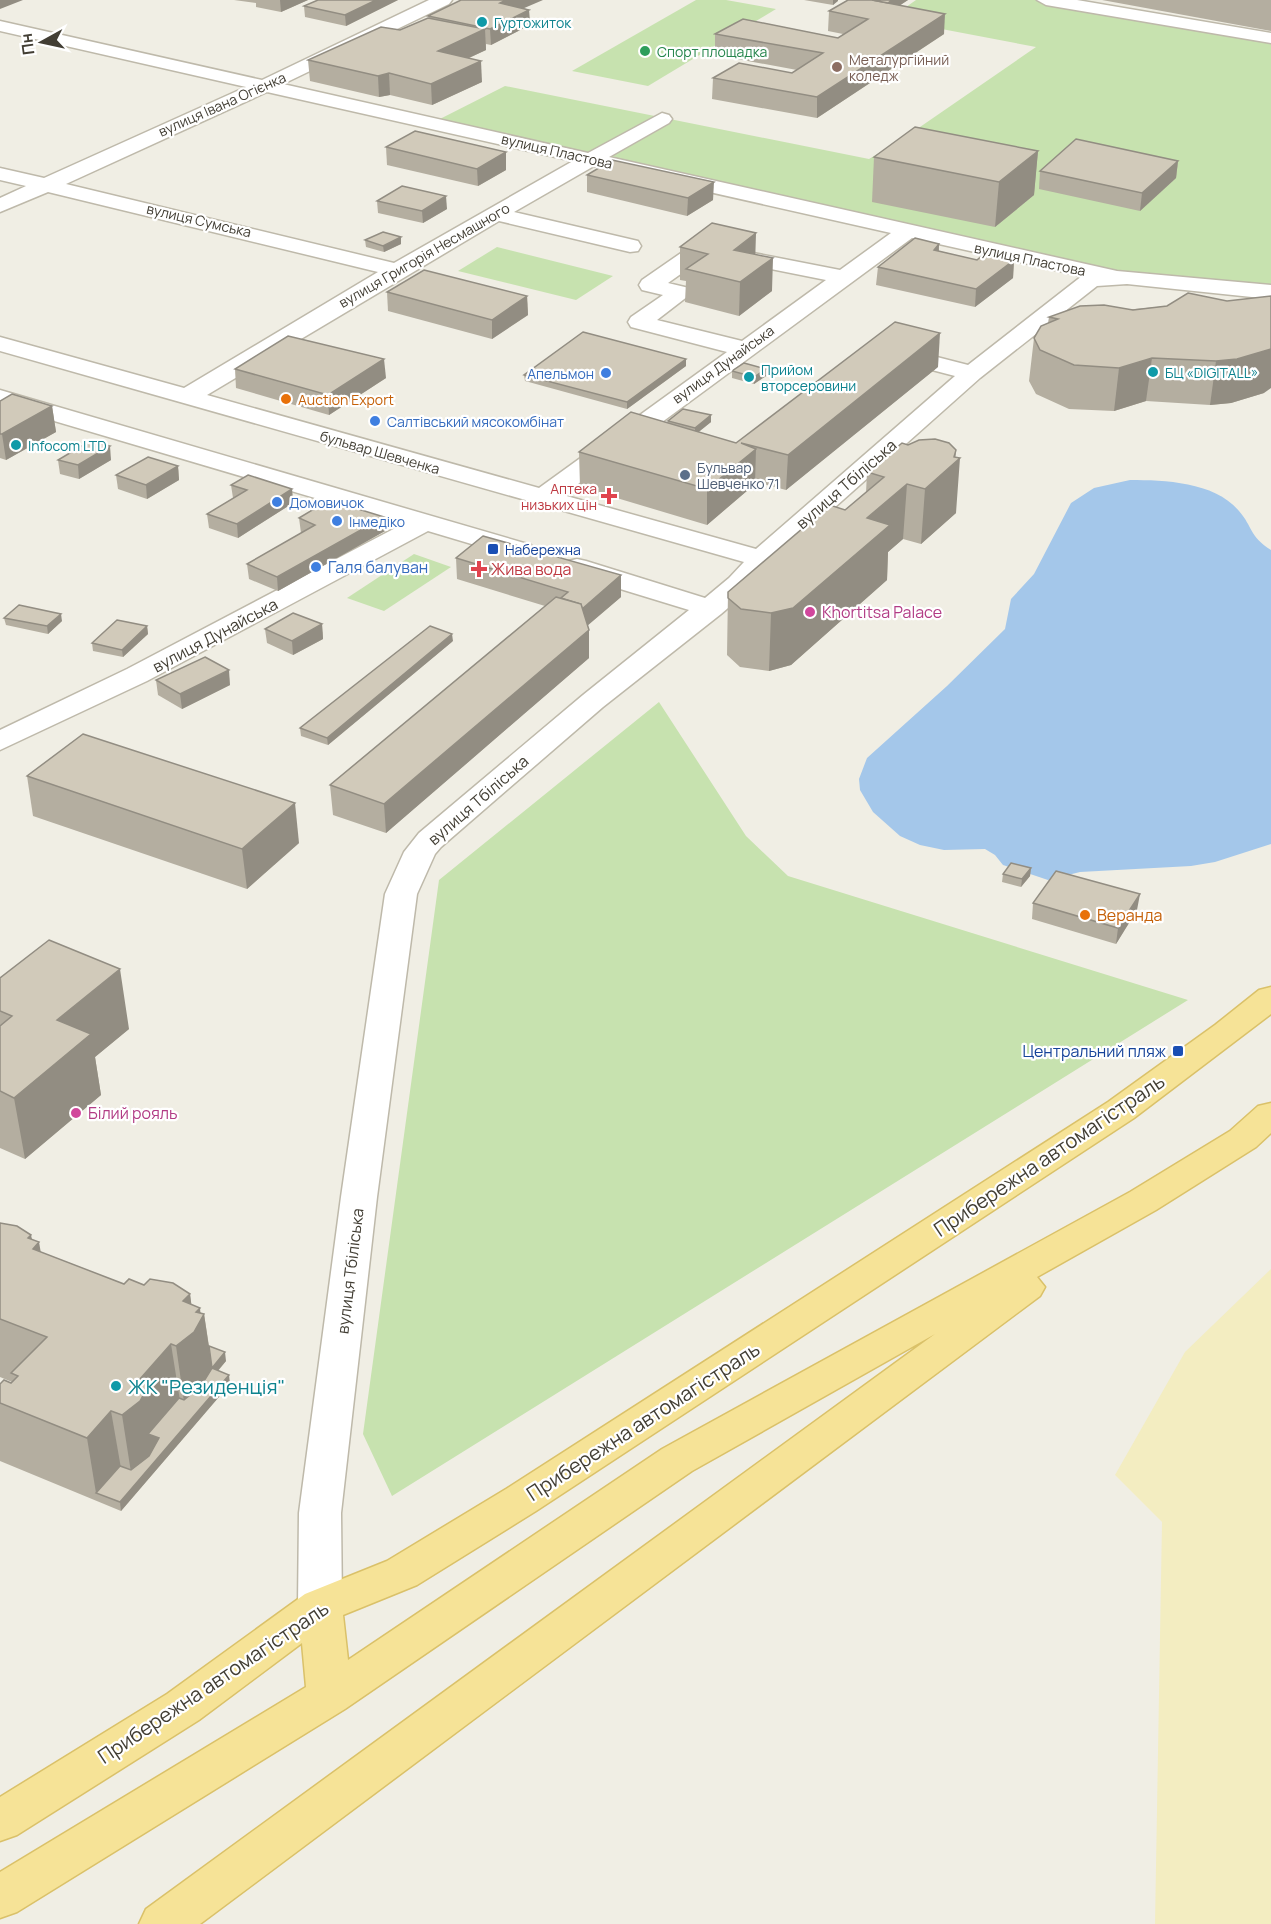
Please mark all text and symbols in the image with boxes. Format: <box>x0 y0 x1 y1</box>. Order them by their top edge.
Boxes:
north arrow <box>12 12 72 72</box>
place label: Гуртожиток <box>494 13 572 32</box>
marker: Гуртожиток <box>475 15 489 29</box>
text: Пн <box>15 32 40 56</box>
place label: Спорт площадка <box>657 42 767 61</box>
marker: Спорт площадка <box>638 44 652 58</box>
place label: Металургійний коледж <box>849 50 949 85</box>
marker: Металургійний коледж <box>830 60 844 74</box>
street label: вулиця Івана Огієнка <box>155 67 289 141</box>
street label: вулиця Пластова <box>500 129 614 173</box>
street label: вулиця Григорія Несмашного <box>335 198 513 312</box>
street label: вулиця Сумська <box>145 199 253 241</box>
street label: вулиця Пластова <box>973 238 1087 280</box>
street label: вулиця Дунайська <box>668 321 778 407</box>
place label: Прийом вторсеровини <box>761 360 856 395</box>
place label: БЦ «DIGITALL» <box>1165 363 1258 382</box>
place label: Апельмон <box>527 364 594 383</box>
marker: БЦ «DIGITALL» <box>1146 365 1160 379</box>
marker: Апельмон <box>599 366 613 380</box>
marker: Прийом вторсеровини <box>742 370 756 384</box>
place label: Auction Export <box>298 390 394 409</box>
marker: Auction Export <box>279 392 293 406</box>
place label: Салтівський мясокомбінат <box>387 412 564 431</box>
marker: Салтівський мясокомбінат <box>368 414 382 428</box>
street label: бульвар Шевченка <box>318 426 442 478</box>
street label: вулиця Тбіліська <box>791 434 901 534</box>
place label: Infocom LTD <box>28 436 107 455</box>
marker: Infocom LTD <box>9 438 23 452</box>
place label: Бульвар Шевченко 71 <box>697 458 780 493</box>
marker: Бульвар Шевченко 71 <box>678 468 692 482</box>
place label: Аптека низьких цін <box>521 479 597 514</box>
marker: Аптека низьких цін <box>602 489 616 503</box>
place label: Домовичок <box>289 493 365 512</box>
marker: Домовичок <box>270 495 284 509</box>
place label: Інмедіко <box>349 512 405 531</box>
marker: Інмедіко <box>330 514 344 528</box>
place label: Набережна <box>505 540 581 559</box>
marker: Набережна <box>486 542 500 556</box>
place label: Галя балуван <box>328 556 428 578</box>
place label: Жива вода <box>491 558 572 580</box>
marker: Галя балуван <box>309 560 323 574</box>
marker: Жива вода <box>472 562 486 576</box>
street label: вулиця Дунайська <box>149 593 281 677</box>
place label: Khortitsa Palace <box>822 601 942 623</box>
marker: Khortitsa Palace <box>803 605 817 619</box>
street label: вулиця Тбіліська <box>423 750 533 850</box>
place label: Веранда <box>1097 904 1162 926</box>
marker: Веранда <box>1078 908 1092 922</box>
place label: Центральний пляж <box>1023 1040 1167 1062</box>
marker: Центральний пляж <box>1171 1044 1185 1058</box>
street label: Прибережна автомагістраль <box>928 1067 1170 1243</box>
place label: Білий рояль <box>88 1102 178 1124</box>
marker: Білий рояль <box>69 1106 83 1120</box>
street label: вулиця Тбіліська <box>331 1207 369 1335</box>
street label: Прибережна автомагістраль <box>521 1335 765 1507</box>
place label: ЖК "Резиденція" <box>128 1373 285 1400</box>
marker: ЖК "Резиденція" <box>109 1379 123 1393</box>
street label: Прибережна автомагістраль <box>92 1594 334 1770</box>

